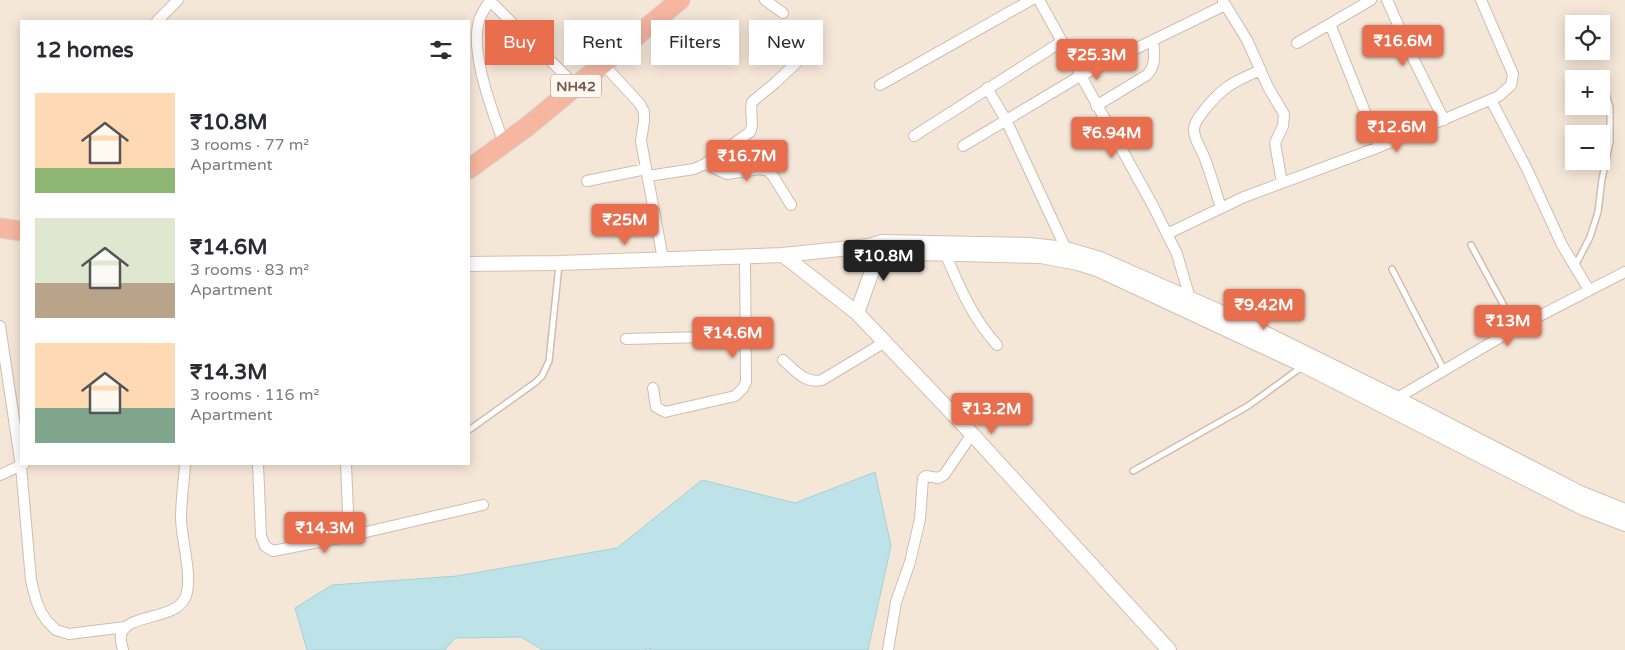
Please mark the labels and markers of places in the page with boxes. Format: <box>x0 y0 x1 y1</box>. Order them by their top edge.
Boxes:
pin: ₹16.6M <box>1362 24 1444 67</box>
pin: ₹25.3M <box>1056 38 1138 81</box>
pin: ₹12.6M <box>1356 110 1438 153</box>
pin: ₹6.94M <box>1071 116 1153 159</box>
pin: ₹16.7M <box>706 140 788 182</box>
pin: ₹25M <box>595 204 655 246</box>
pin: ₹10.8M <box>843 240 925 282</box>
pin: ₹9.42M <box>1223 288 1305 331</box>
pin: ₹13M <box>1478 304 1538 347</box>
pin: ₹14.6M <box>692 316 774 359</box>
pin: ₹13.2M <box>951 392 1033 435</box>
pin: ₹14.3M <box>284 512 366 554</box>

